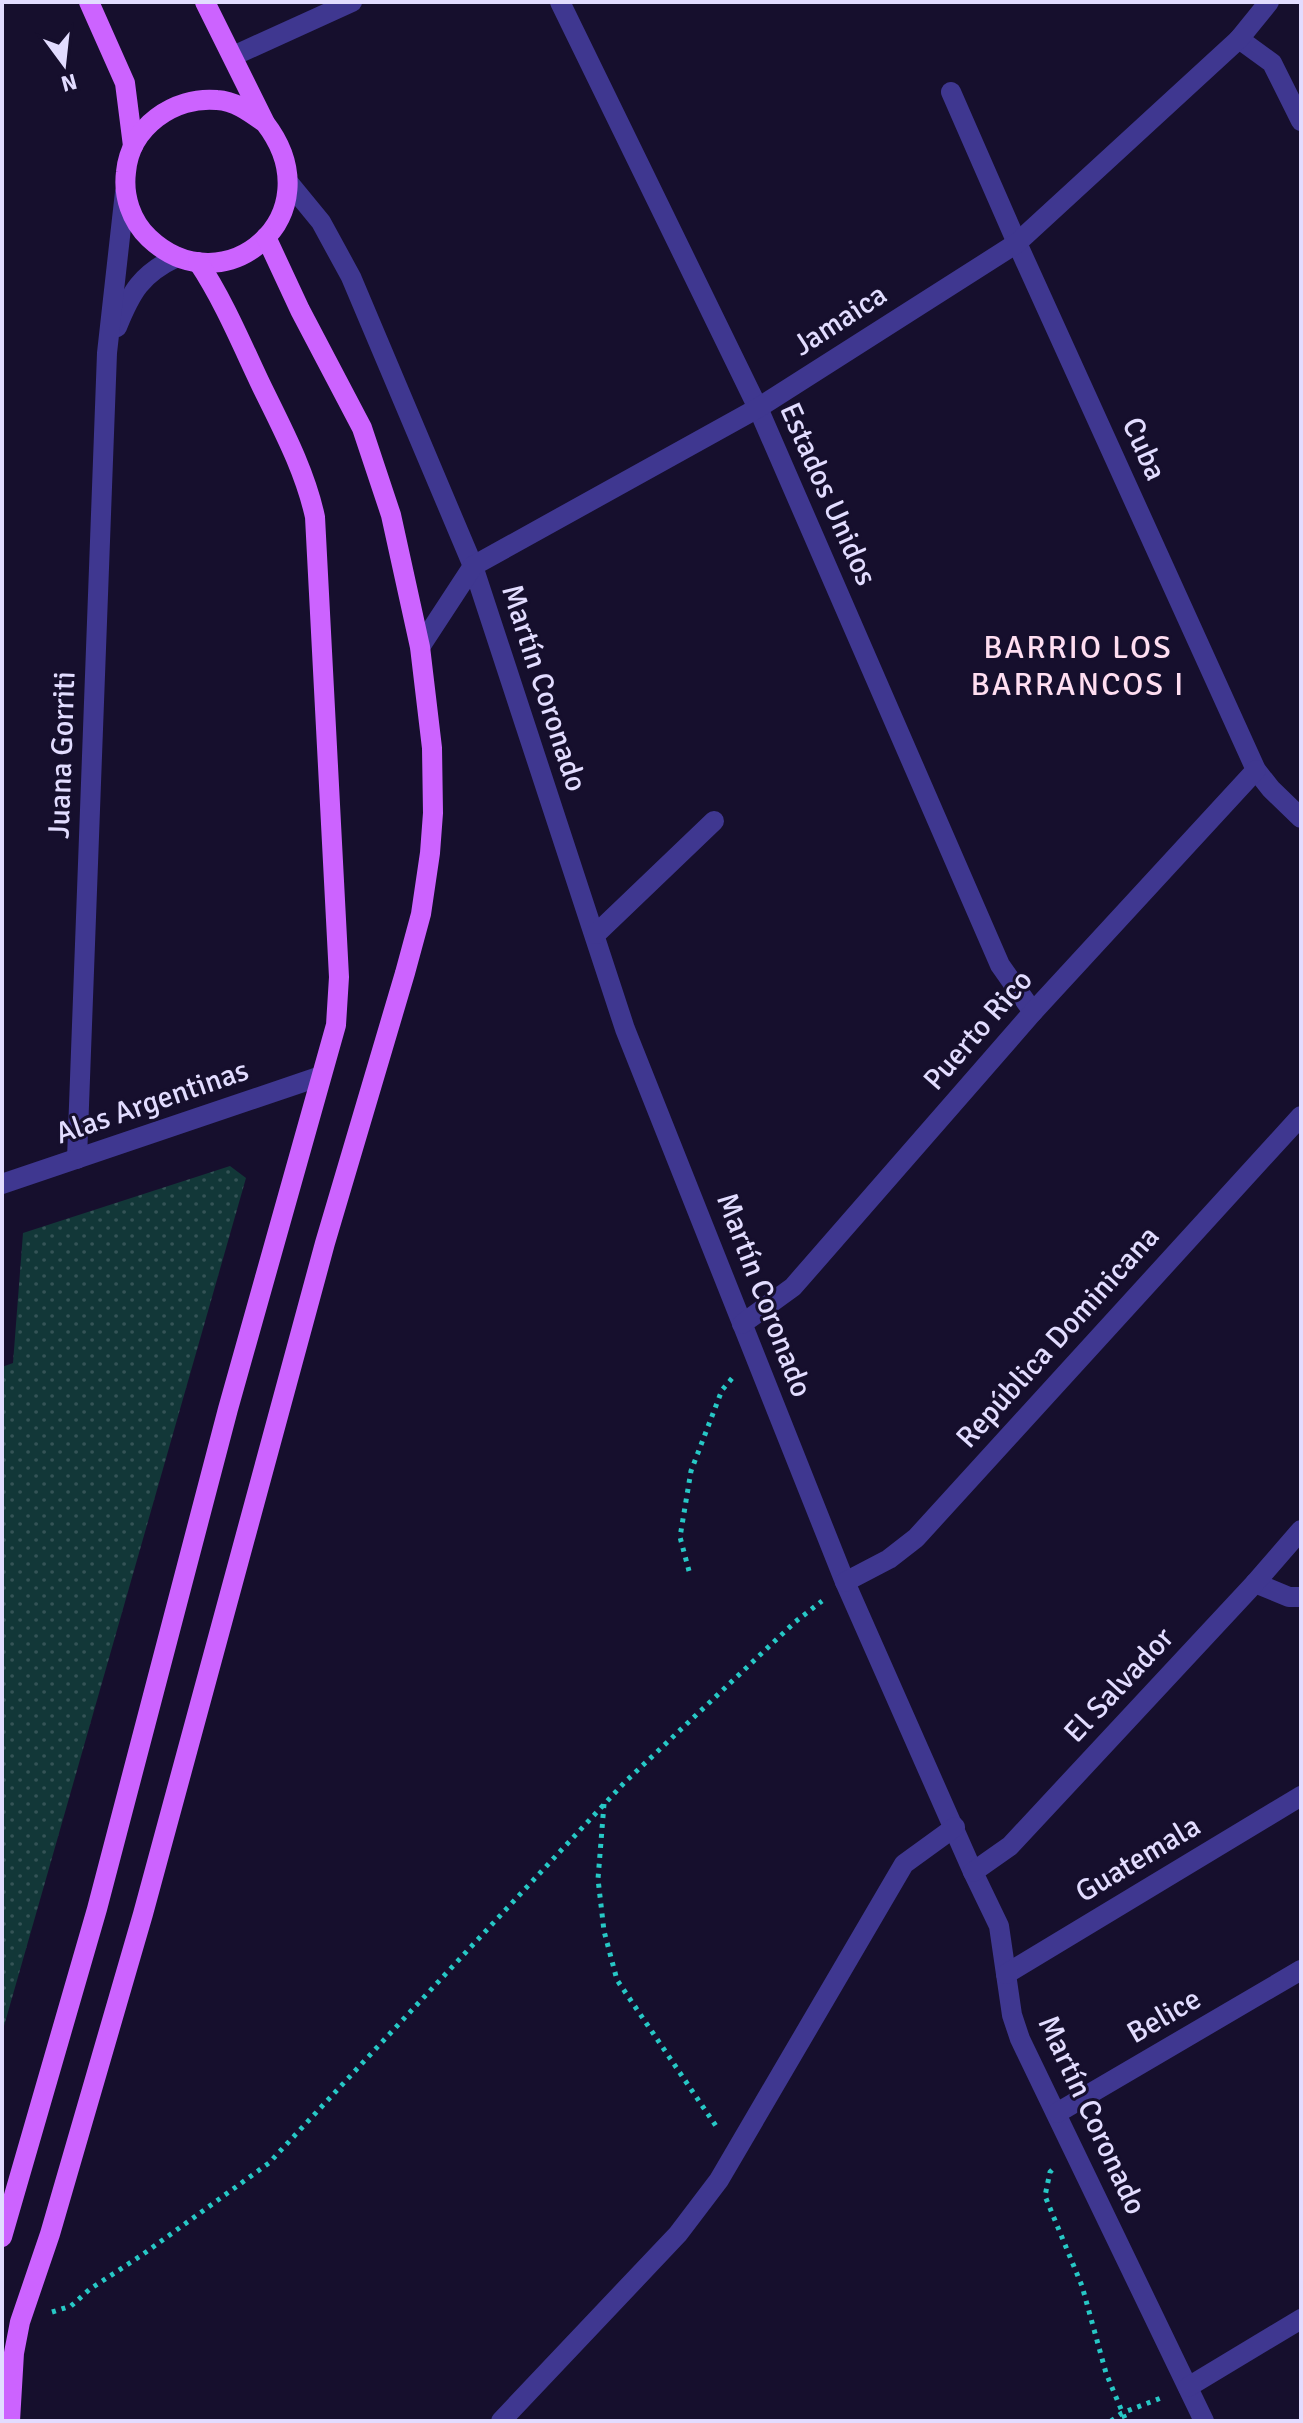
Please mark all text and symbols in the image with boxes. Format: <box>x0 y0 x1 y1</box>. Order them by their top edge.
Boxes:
north arrow <box>24 24 104 104</box>
text: N <box>58 68 80 98</box>
street label: Jamaica <box>786 276 894 364</box>
street label: Estados Unidos <box>771 397 885 591</box>
street label: Cuba <box>1114 412 1174 486</box>
street label: Martín Coronado <box>493 580 595 796</box>
district label: BARRIO LOS BARRANCOS I <box>970 628 1186 704</box>
street label: Juana Gorriti <box>41 671 83 839</box>
street label: Puerto Rico <box>916 962 1040 1098</box>
street label: Alas Argentinas <box>51 1052 253 1152</box>
street label: Martín Coronado <box>708 1188 820 1402</box>
street label: República Dominicana <box>949 1218 1167 1456</box>
street label: El Salvador <box>1056 1620 1182 1750</box>
street label: Guatemala <box>1069 1807 1207 1911</box>
street label: Belice <box>1121 1980 1207 2052</box>
street label: Martín Coronado <box>1030 2010 1154 2220</box>

